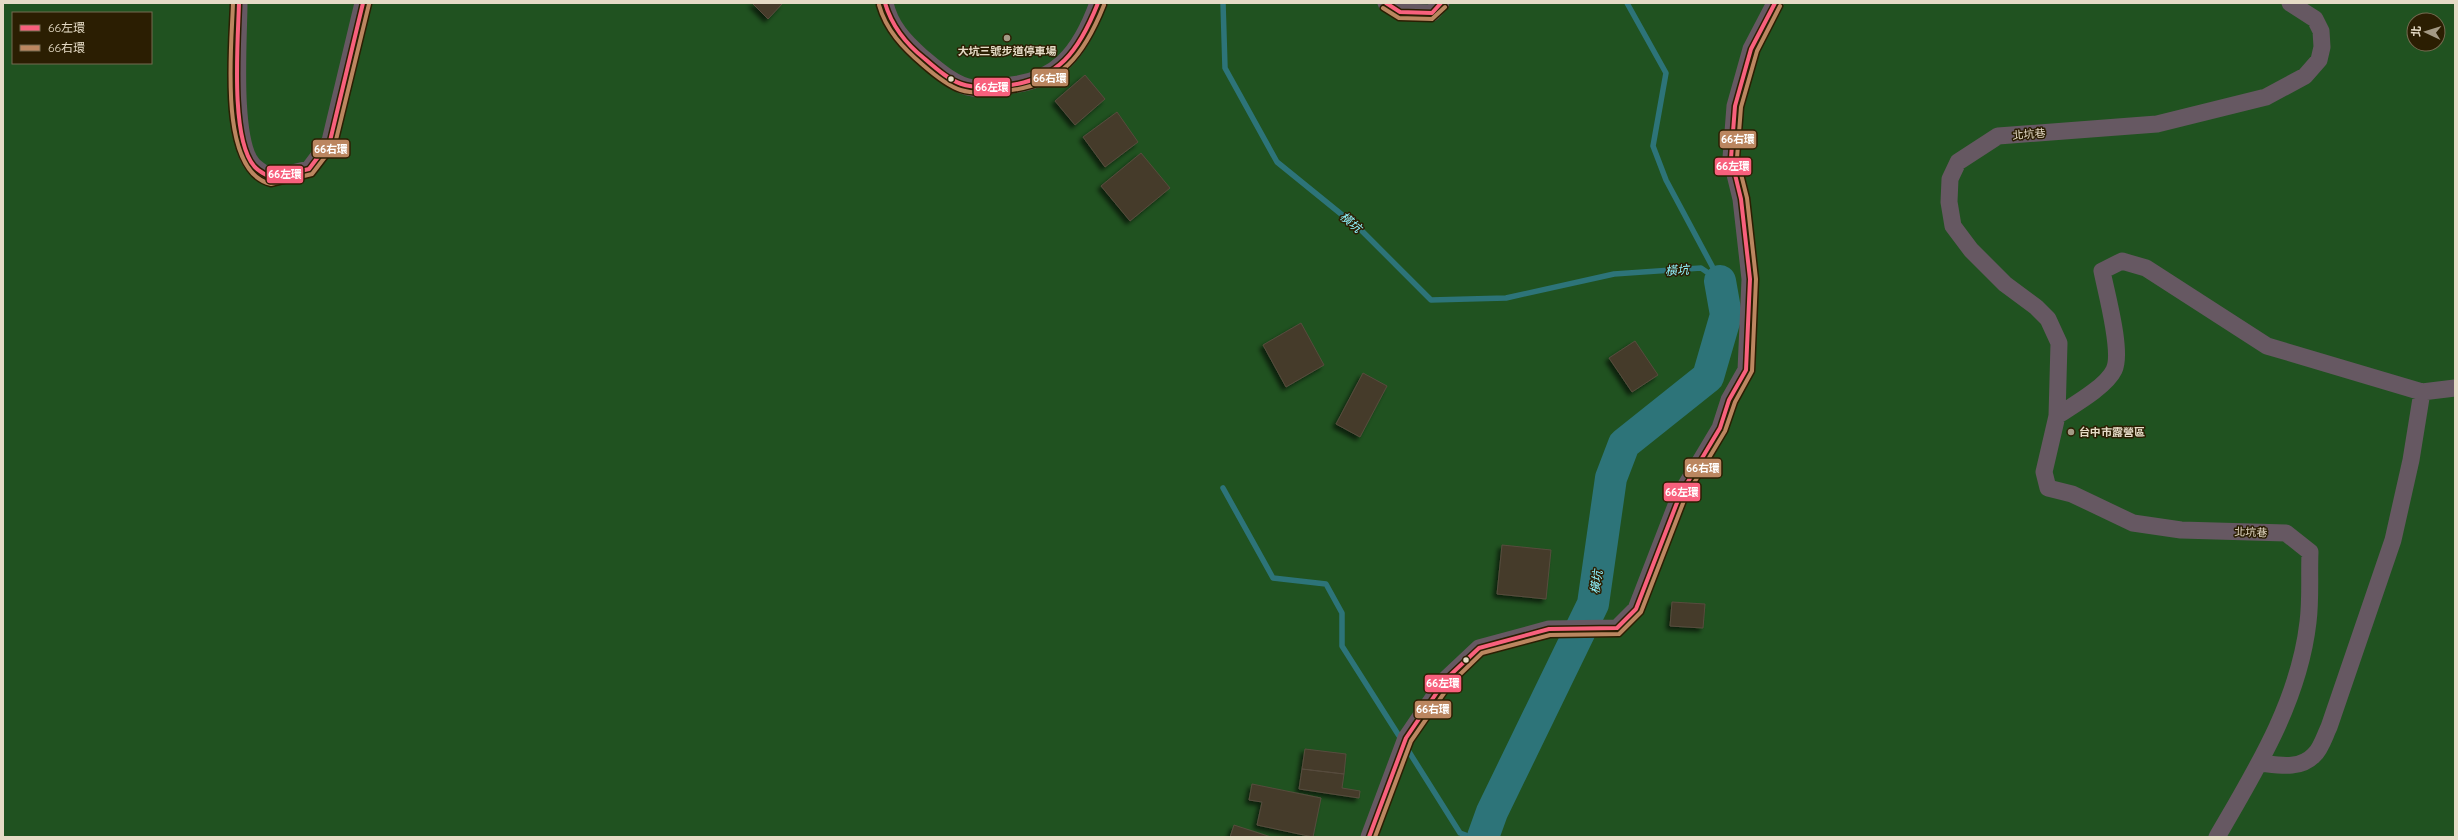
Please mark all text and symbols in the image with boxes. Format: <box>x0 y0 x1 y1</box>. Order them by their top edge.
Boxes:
legend <box>12 12 152 64</box>
north arrow <box>2406 12 2446 52</box>
text: 66左環 <box>48 20 85 35</box>
text: 北 <box>2409 25 2423 37</box>
marker: 大坑三號步道停車場 <box>1002 33 1012 43</box>
text: 66右環 <box>48 40 85 55</box>
place label: 大坑三號步道停車場 <box>958 44 1057 58</box>
line badge: 66右環 <box>1031 68 1069 87</box>
text: 66右環 <box>1033 71 1067 85</box>
unlabelled marker <box>946 74 956 84</box>
line badge: 66左環 <box>973 77 1011 97</box>
text: 66左環 <box>975 80 1009 94</box>
street label: 北坑巷 <box>2012 126 2046 142</box>
line badge: 66右環 <box>1719 130 1757 149</box>
text: 66右環 <box>1721 132 1755 146</box>
line badge: 66右環 <box>312 139 350 158</box>
text: 66右環 <box>314 142 348 156</box>
line badge: 66左環 <box>1714 157 1752 176</box>
text: 66左環 <box>1716 159 1750 173</box>
line badge: 66左環 <box>266 165 304 184</box>
text: 66左環 <box>268 167 302 181</box>
water label: 橫坑 <box>1337 209 1367 237</box>
water label: 橫坑 <box>1664 262 1691 278</box>
place label: 台中市露營區 <box>2079 425 2145 439</box>
marker: 台中市露營區 <box>2066 427 2076 437</box>
line badge: 66右環 <box>1684 458 1722 478</box>
text: 66右環 <box>1686 461 1720 475</box>
line badge: 66左環 <box>1663 482 1701 502</box>
text: 66左環 <box>1665 485 1699 499</box>
street label: 北坑巷 <box>2234 524 2268 540</box>
water label: 橫坑 <box>1587 567 1605 595</box>
unlabelled marker <box>1461 655 1471 665</box>
line badge: 66左環 <box>1424 674 1462 693</box>
text: 66左環 <box>1426 676 1460 690</box>
line badge: 66右環 <box>1414 700 1452 719</box>
text: 66右環 <box>1416 702 1450 716</box>

